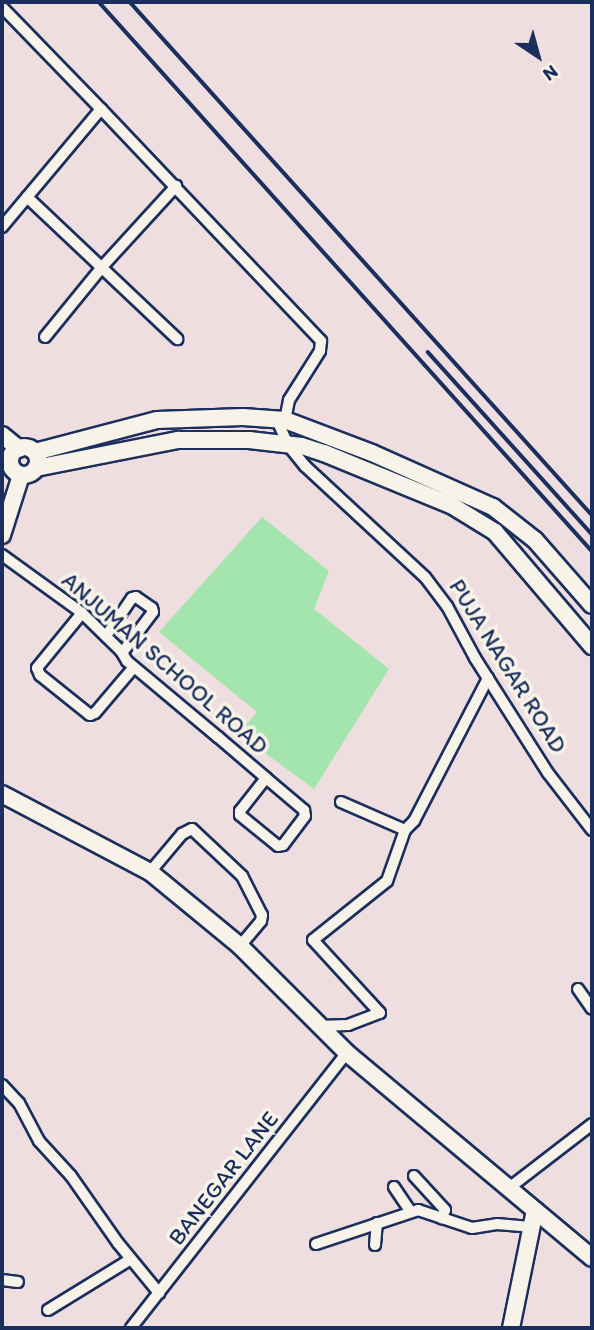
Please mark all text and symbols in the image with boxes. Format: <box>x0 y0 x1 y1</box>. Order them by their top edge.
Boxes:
north arrow <box>503 21 573 91</box>
text: N <box>539 60 563 86</box>
street label: ANJUMAN SCHOOL ROAD <box>57 566 273 760</box>
street label: PUJA NAGAR ROAD <box>444 574 572 758</box>
street label: BANEGAR LANE <box>162 1106 284 1250</box>

